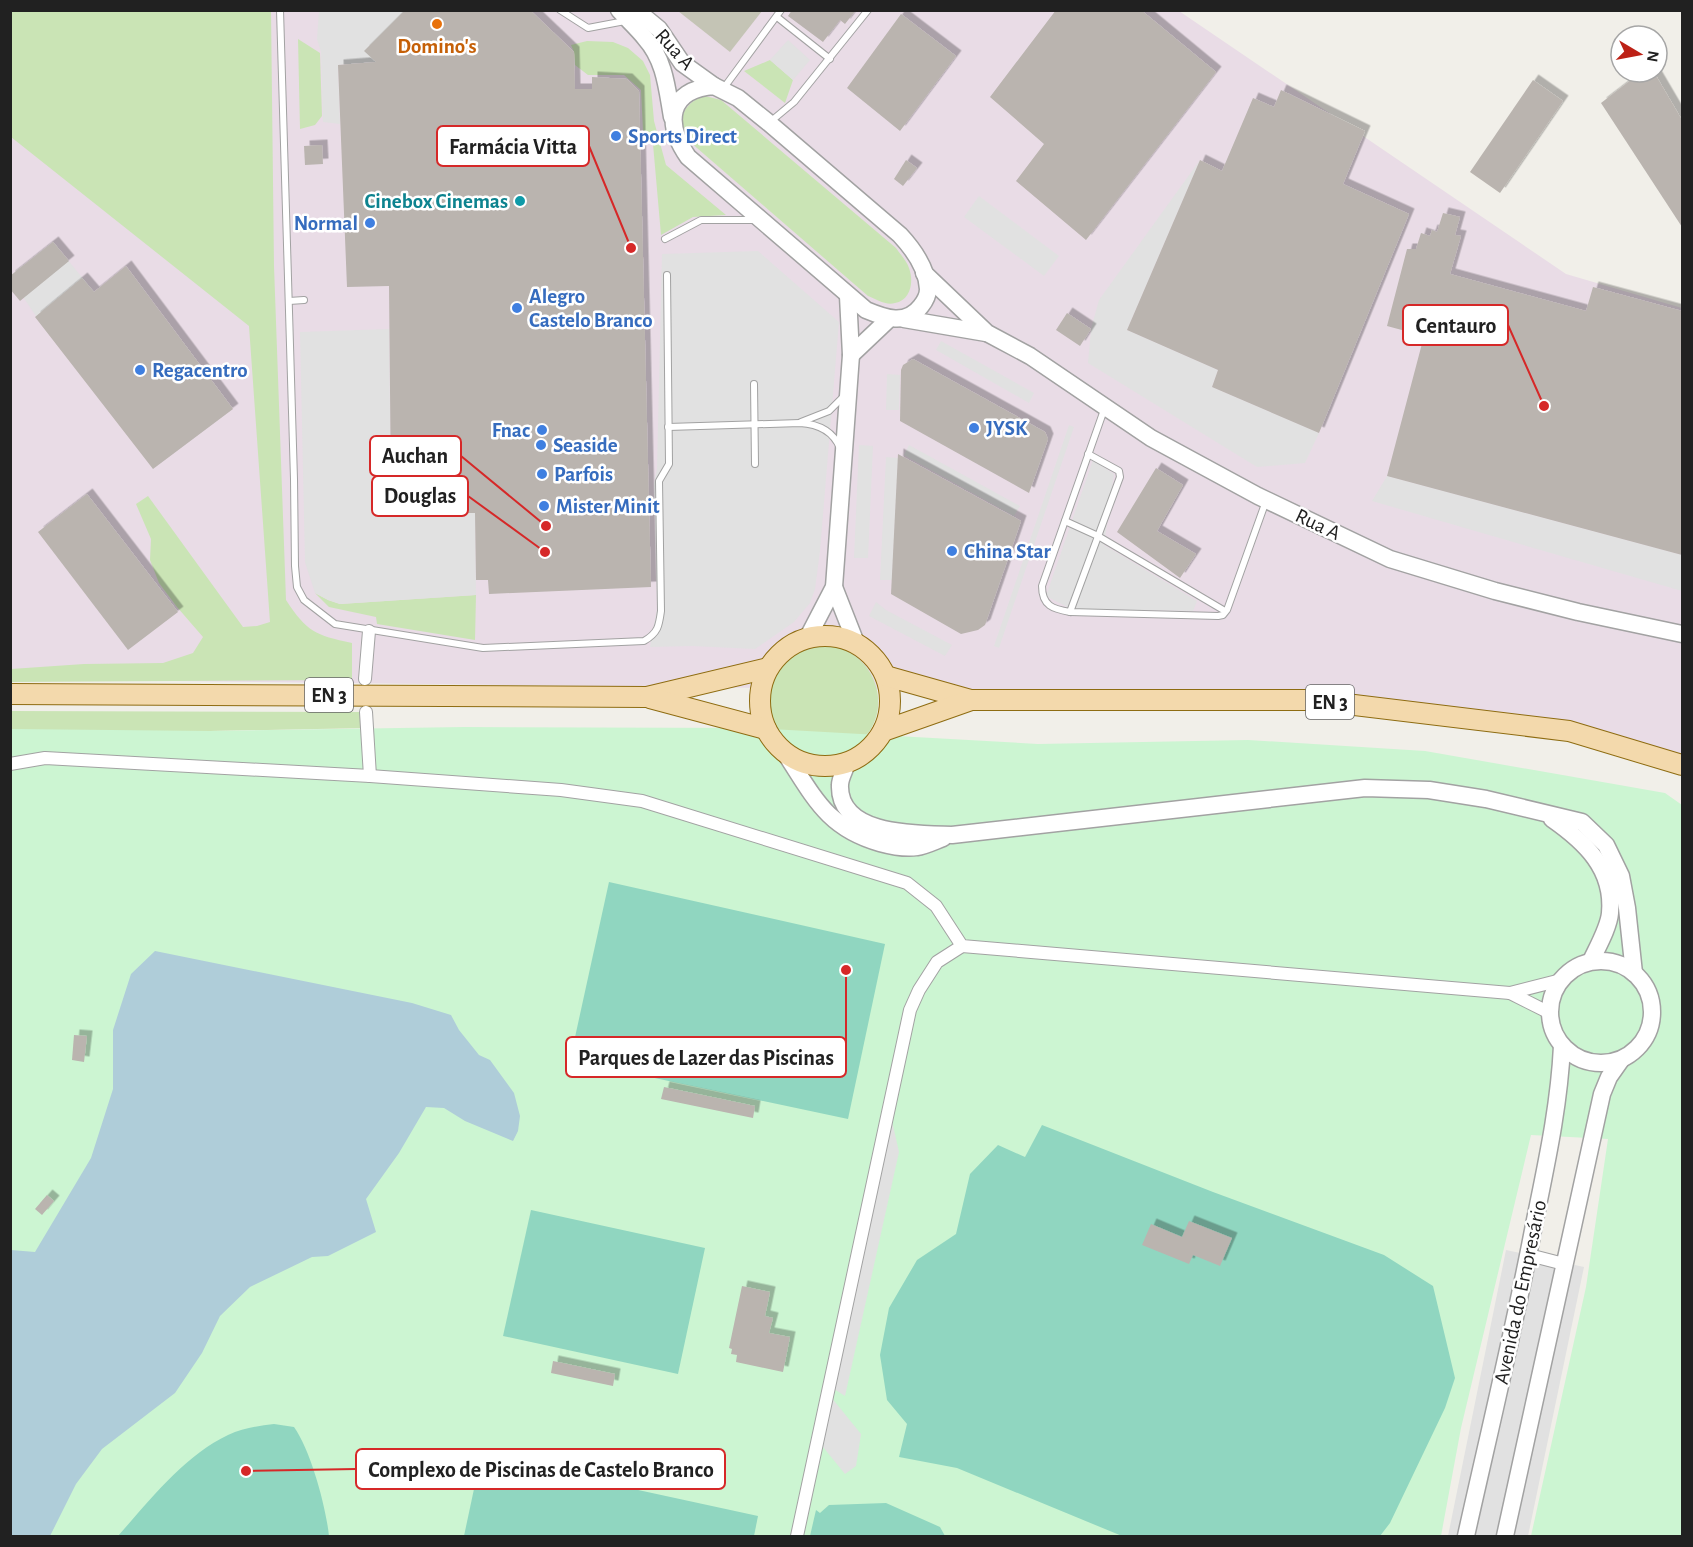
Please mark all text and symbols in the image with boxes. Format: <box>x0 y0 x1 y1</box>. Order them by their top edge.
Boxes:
marker: Domino's <box>430 17 444 31</box>
north arrow <box>1609 24 1669 84</box>
street label: Rua A <box>651 25 698 74</box>
place label: Domino's <box>397 36 477 57</box>
text: N <box>1644 50 1662 63</box>
callout: Farmácia Vitta <box>437 126 589 166</box>
place label: Sports Direct <box>628 126 737 147</box>
marker: Sports Direct <box>609 129 623 143</box>
text: Farmácia Vitta <box>449 136 577 158</box>
place label: Cinebox Cinemas <box>364 191 508 212</box>
marker: Cinebox Cinemas <box>513 194 527 208</box>
place label: Normal <box>294 213 358 234</box>
marker: Normal <box>363 216 377 230</box>
place label: Alegro Castelo Branco <box>529 286 653 331</box>
marker: Alegro Castelo Branco <box>510 301 524 315</box>
callout: Centauro <box>1403 305 1508 345</box>
text: Centauro <box>1416 315 1497 337</box>
place label: Regacentro <box>152 360 248 381</box>
marker: Regacentro <box>133 363 147 377</box>
place label: JYSK <box>986 418 1028 439</box>
place label: Fnac <box>492 420 530 441</box>
marker: JYSK <box>967 421 981 435</box>
marker: Fnac <box>535 423 549 437</box>
place label: Seaside <box>553 435 618 456</box>
callout: Auchan <box>370 436 461 476</box>
marker: Seaside <box>534 438 548 452</box>
text: Auchan <box>382 445 448 467</box>
place label: Parfois <box>554 464 613 485</box>
marker: Parfois <box>535 467 549 481</box>
callout: Douglas <box>372 476 468 516</box>
text: Douglas <box>384 485 456 507</box>
place label: Mister Minit <box>556 496 660 517</box>
marker: Mister Minit <box>537 499 551 513</box>
street label: Rua A <box>1292 505 1344 544</box>
place label: China Star <box>964 541 1052 562</box>
marker: China Star <box>945 544 959 558</box>
road number: EN 3 <box>305 678 353 712</box>
road number: EN 3 <box>1306 685 1354 719</box>
callout: Parques de Lazer das Piscinas <box>566 1037 846 1077</box>
text: Parques de Lazer das Piscinas <box>578 1047 834 1069</box>
street label: Avenida do Empresário <box>1491 1198 1550 1386</box>
callout: Complexo de Piscinas de Castelo Branco <box>356 1449 725 1489</box>
text: Complexo de Piscinas de Castelo Branco <box>368 1459 714 1481</box>

